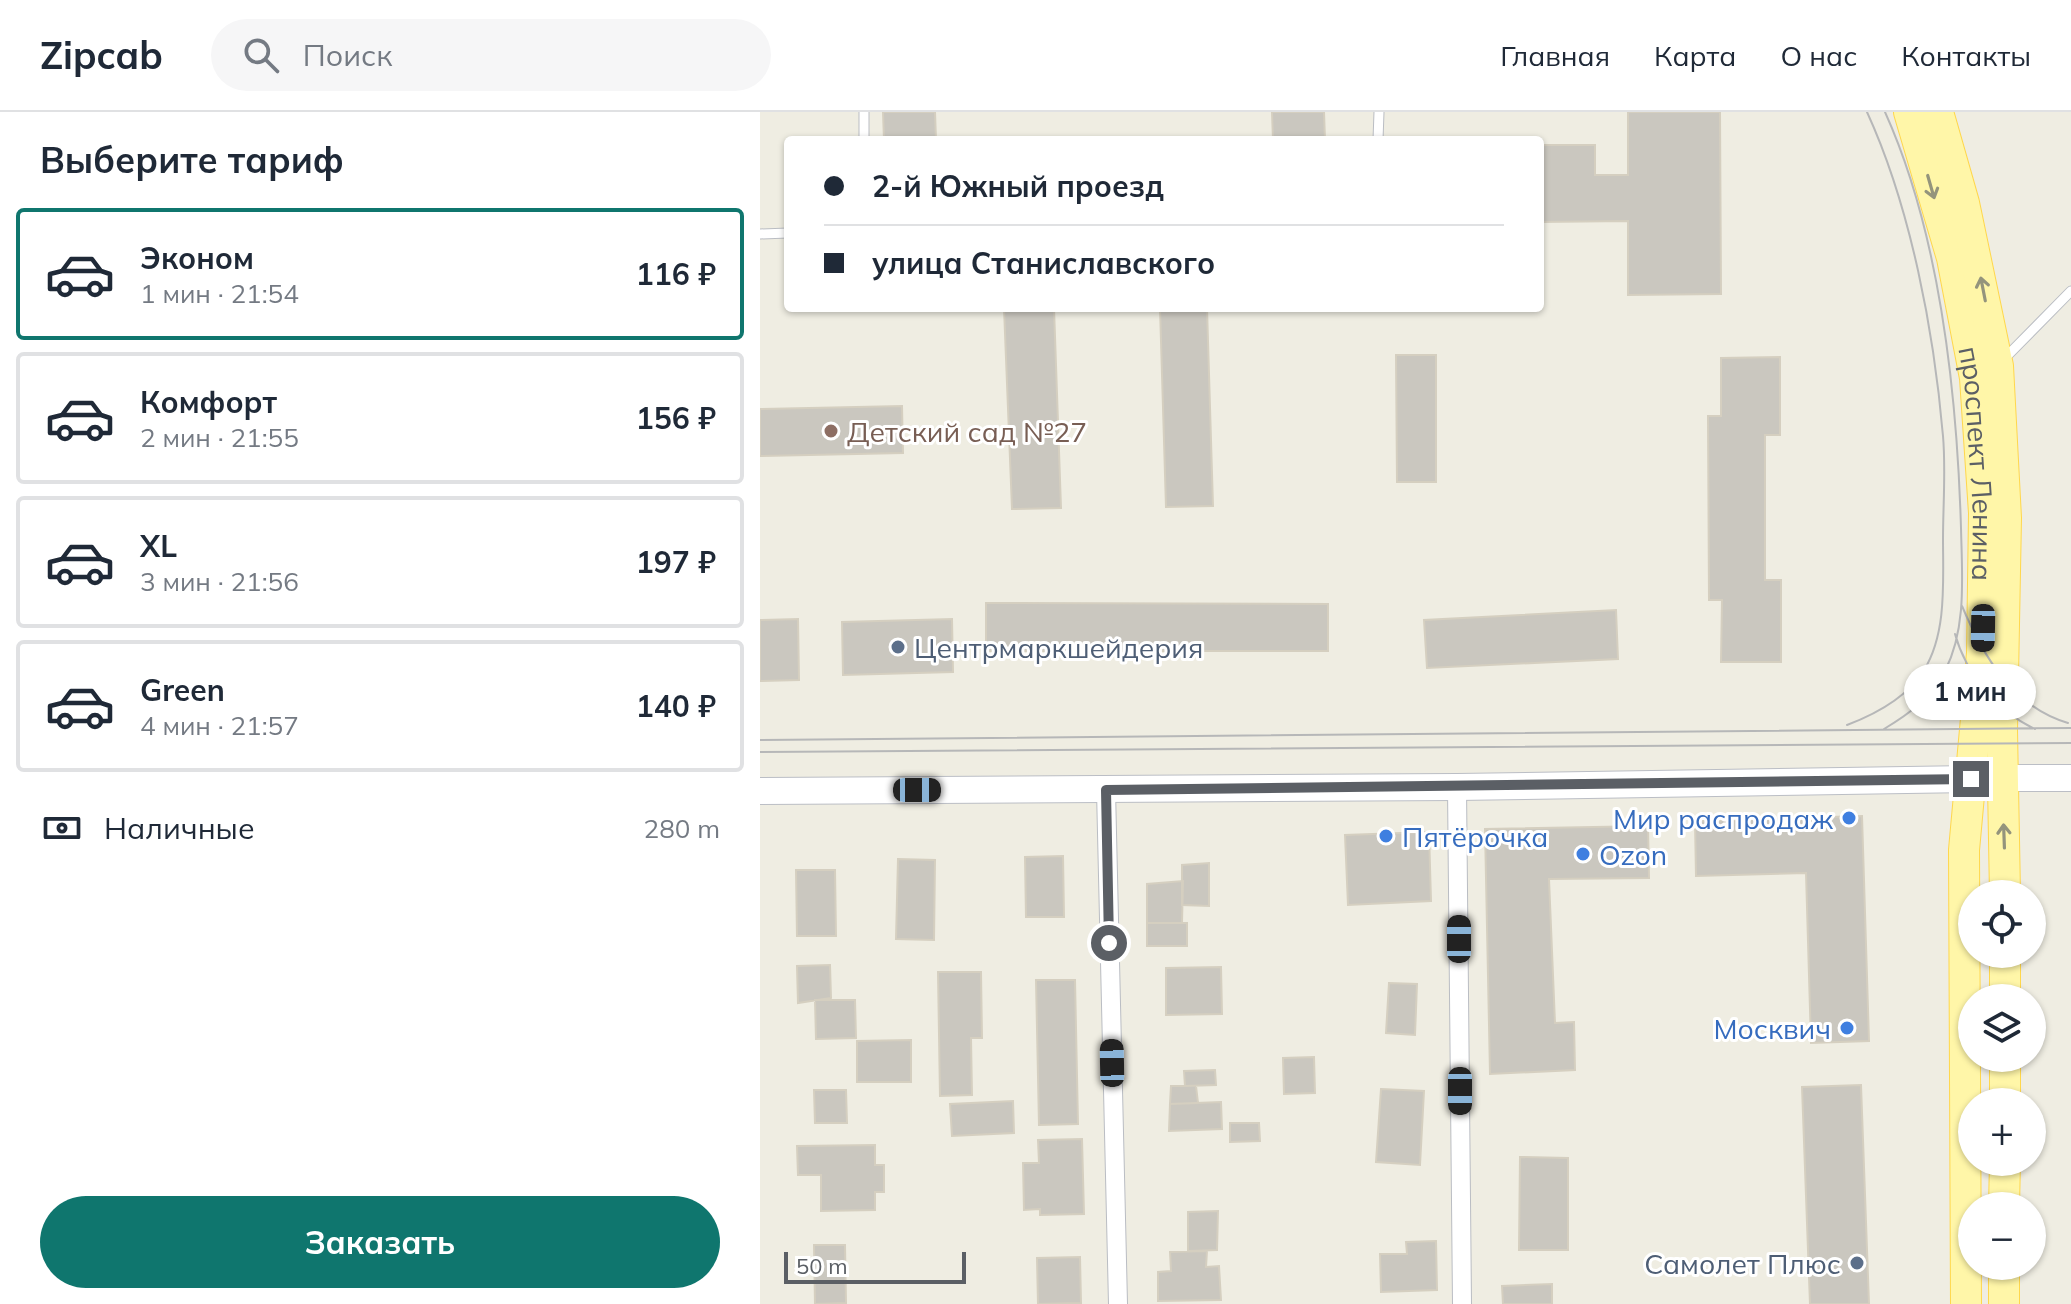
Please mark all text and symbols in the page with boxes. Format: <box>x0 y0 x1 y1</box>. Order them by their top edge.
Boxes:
search box <box>211 19 771 91</box>
text: Zipcab <box>40 31 163 79</box>
icon: search <box>239 33 283 77</box>
text: Поиск <box>303 36 392 74</box>
text: Главная <box>1500 38 1610 73</box>
text: Карта <box>1654 38 1736 73</box>
text: О нас <box>1780 38 1857 73</box>
text: Контакты <box>1901 38 2031 73</box>
text: Выберите тариф <box>40 137 344 182</box>
text: 2-й Южный проезд <box>872 167 1164 205</box>
one-way arrow <box>1924 173 1939 199</box>
icon: car <box>44 238 116 310</box>
text: Эконом <box>140 239 254 277</box>
text: улица Станиславского <box>872 244 1215 282</box>
text: 116 ₽ <box>636 255 716 293</box>
text: 1 мин · 21:54 <box>140 277 299 310</box>
one-way arrow <box>1974 277 1989 303</box>
street label: проспект Ленина <box>1952 343 2002 581</box>
icon: car <box>44 382 116 454</box>
text: Комфорт <box>140 383 277 421</box>
text: 156 ₽ <box>636 399 716 437</box>
place label: Детский сад №27 <box>847 414 1087 449</box>
text: 2 мин · 21:55 <box>140 421 299 454</box>
marker: Детский сад №27 <box>822 422 840 440</box>
icon: car <box>44 526 116 598</box>
text: XL <box>140 527 177 565</box>
text: 197 ₽ <box>636 543 716 581</box>
text: 3 мин · 21:56 <box>140 565 299 598</box>
car <box>1971 604 1995 652</box>
place label: Центрмаркшейдерия <box>914 630 1203 665</box>
marker: Центрмаркшейдерия <box>889 638 907 656</box>
callout: 1 мин <box>1905 663 2037 719</box>
icon: car <box>44 670 116 742</box>
text: Green <box>140 671 225 709</box>
text: 1 мин <box>1934 675 2006 708</box>
text: 140 ₽ <box>636 687 716 725</box>
text: 4 мин · 21:57 <box>140 709 299 742</box>
route end <box>1953 761 1989 797</box>
car <box>893 778 941 802</box>
place label: Мир распродаж <box>1613 801 1833 836</box>
icon: cash <box>40 806 84 850</box>
text: Наличные <box>104 809 255 847</box>
marker: Мир распродаж <box>1840 809 1858 827</box>
text: 280 m <box>644 812 720 845</box>
place label: Пятёрочка <box>1402 819 1548 854</box>
one-way arrow <box>1997 823 2012 850</box>
marker: Пятёрочка <box>1377 827 1395 845</box>
place label: Ozon <box>1599 837 1667 872</box>
marker: Ozon <box>1574 845 1592 863</box>
map controls <box>1958 880 2046 1280</box>
button: locate <box>1958 880 2046 968</box>
car <box>1447 915 1471 963</box>
route start <box>1091 925 1127 961</box>
button: layers <box>1958 984 2046 1072</box>
place label: Москвич <box>1713 1011 1831 1046</box>
marker: Москвич <box>1838 1019 1856 1037</box>
car <box>1100 1039 1124 1087</box>
car <box>1448 1067 1472 1115</box>
button: + <box>1958 1088 2046 1176</box>
button: − <box>1958 1192 2046 1280</box>
button: Заказать <box>40 1196 720 1288</box>
place label: Самолет Плюс <box>1644 1246 1841 1281</box>
scale bar <box>784 1248 966 1284</box>
text: 50 m <box>796 1252 847 1280</box>
marker: Самолет Плюс <box>1848 1254 1866 1272</box>

